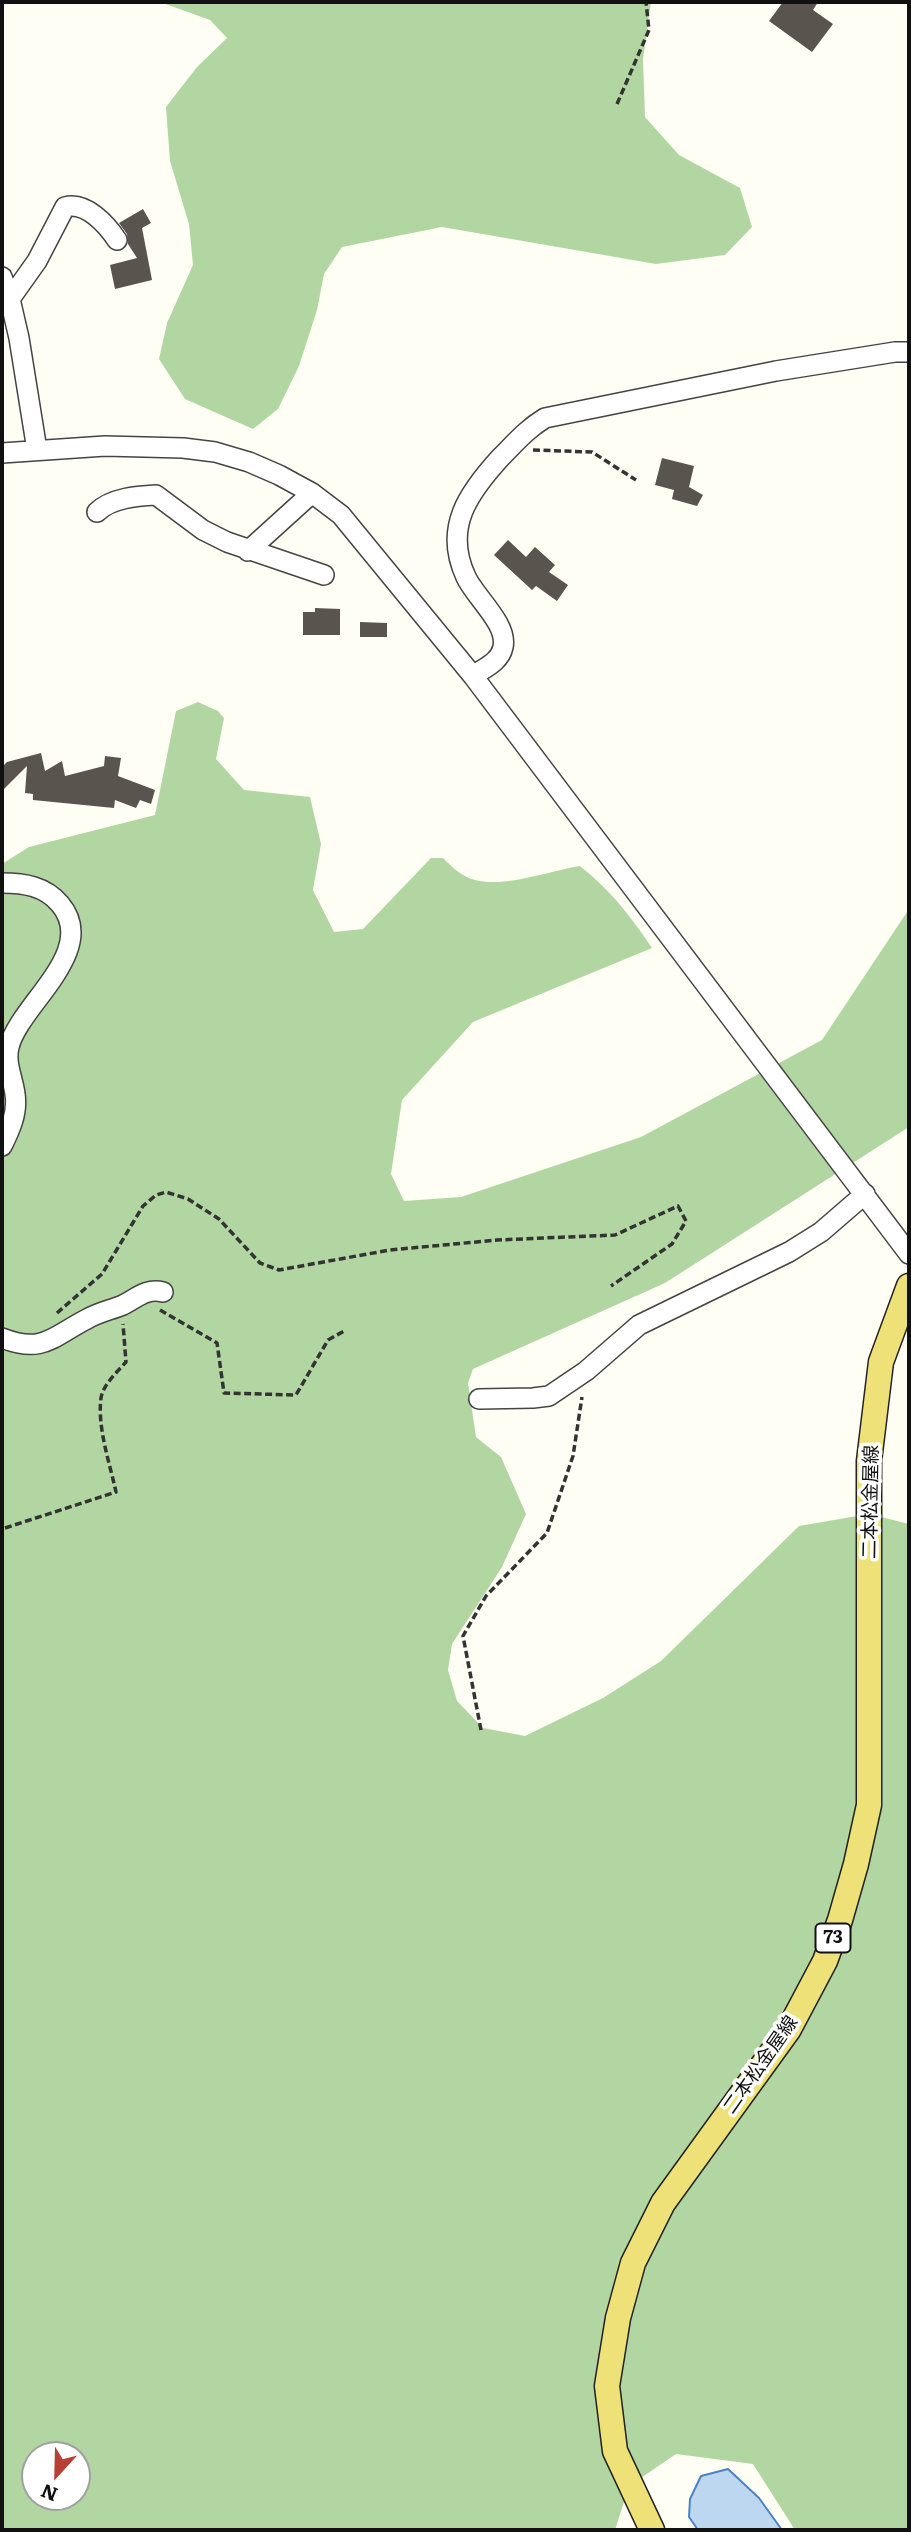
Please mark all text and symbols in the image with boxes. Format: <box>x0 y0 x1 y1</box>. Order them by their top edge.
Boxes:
street label: 二本松金屋線 <box>859 1445 883 1559</box>
road number: 73 <box>816 1924 850 1952</box>
street label: 二本松金屋線 <box>719 2012 803 2118</box>
north arrow <box>21 2441 91 2511</box>
text: N <box>36 2478 62 2510</box>

